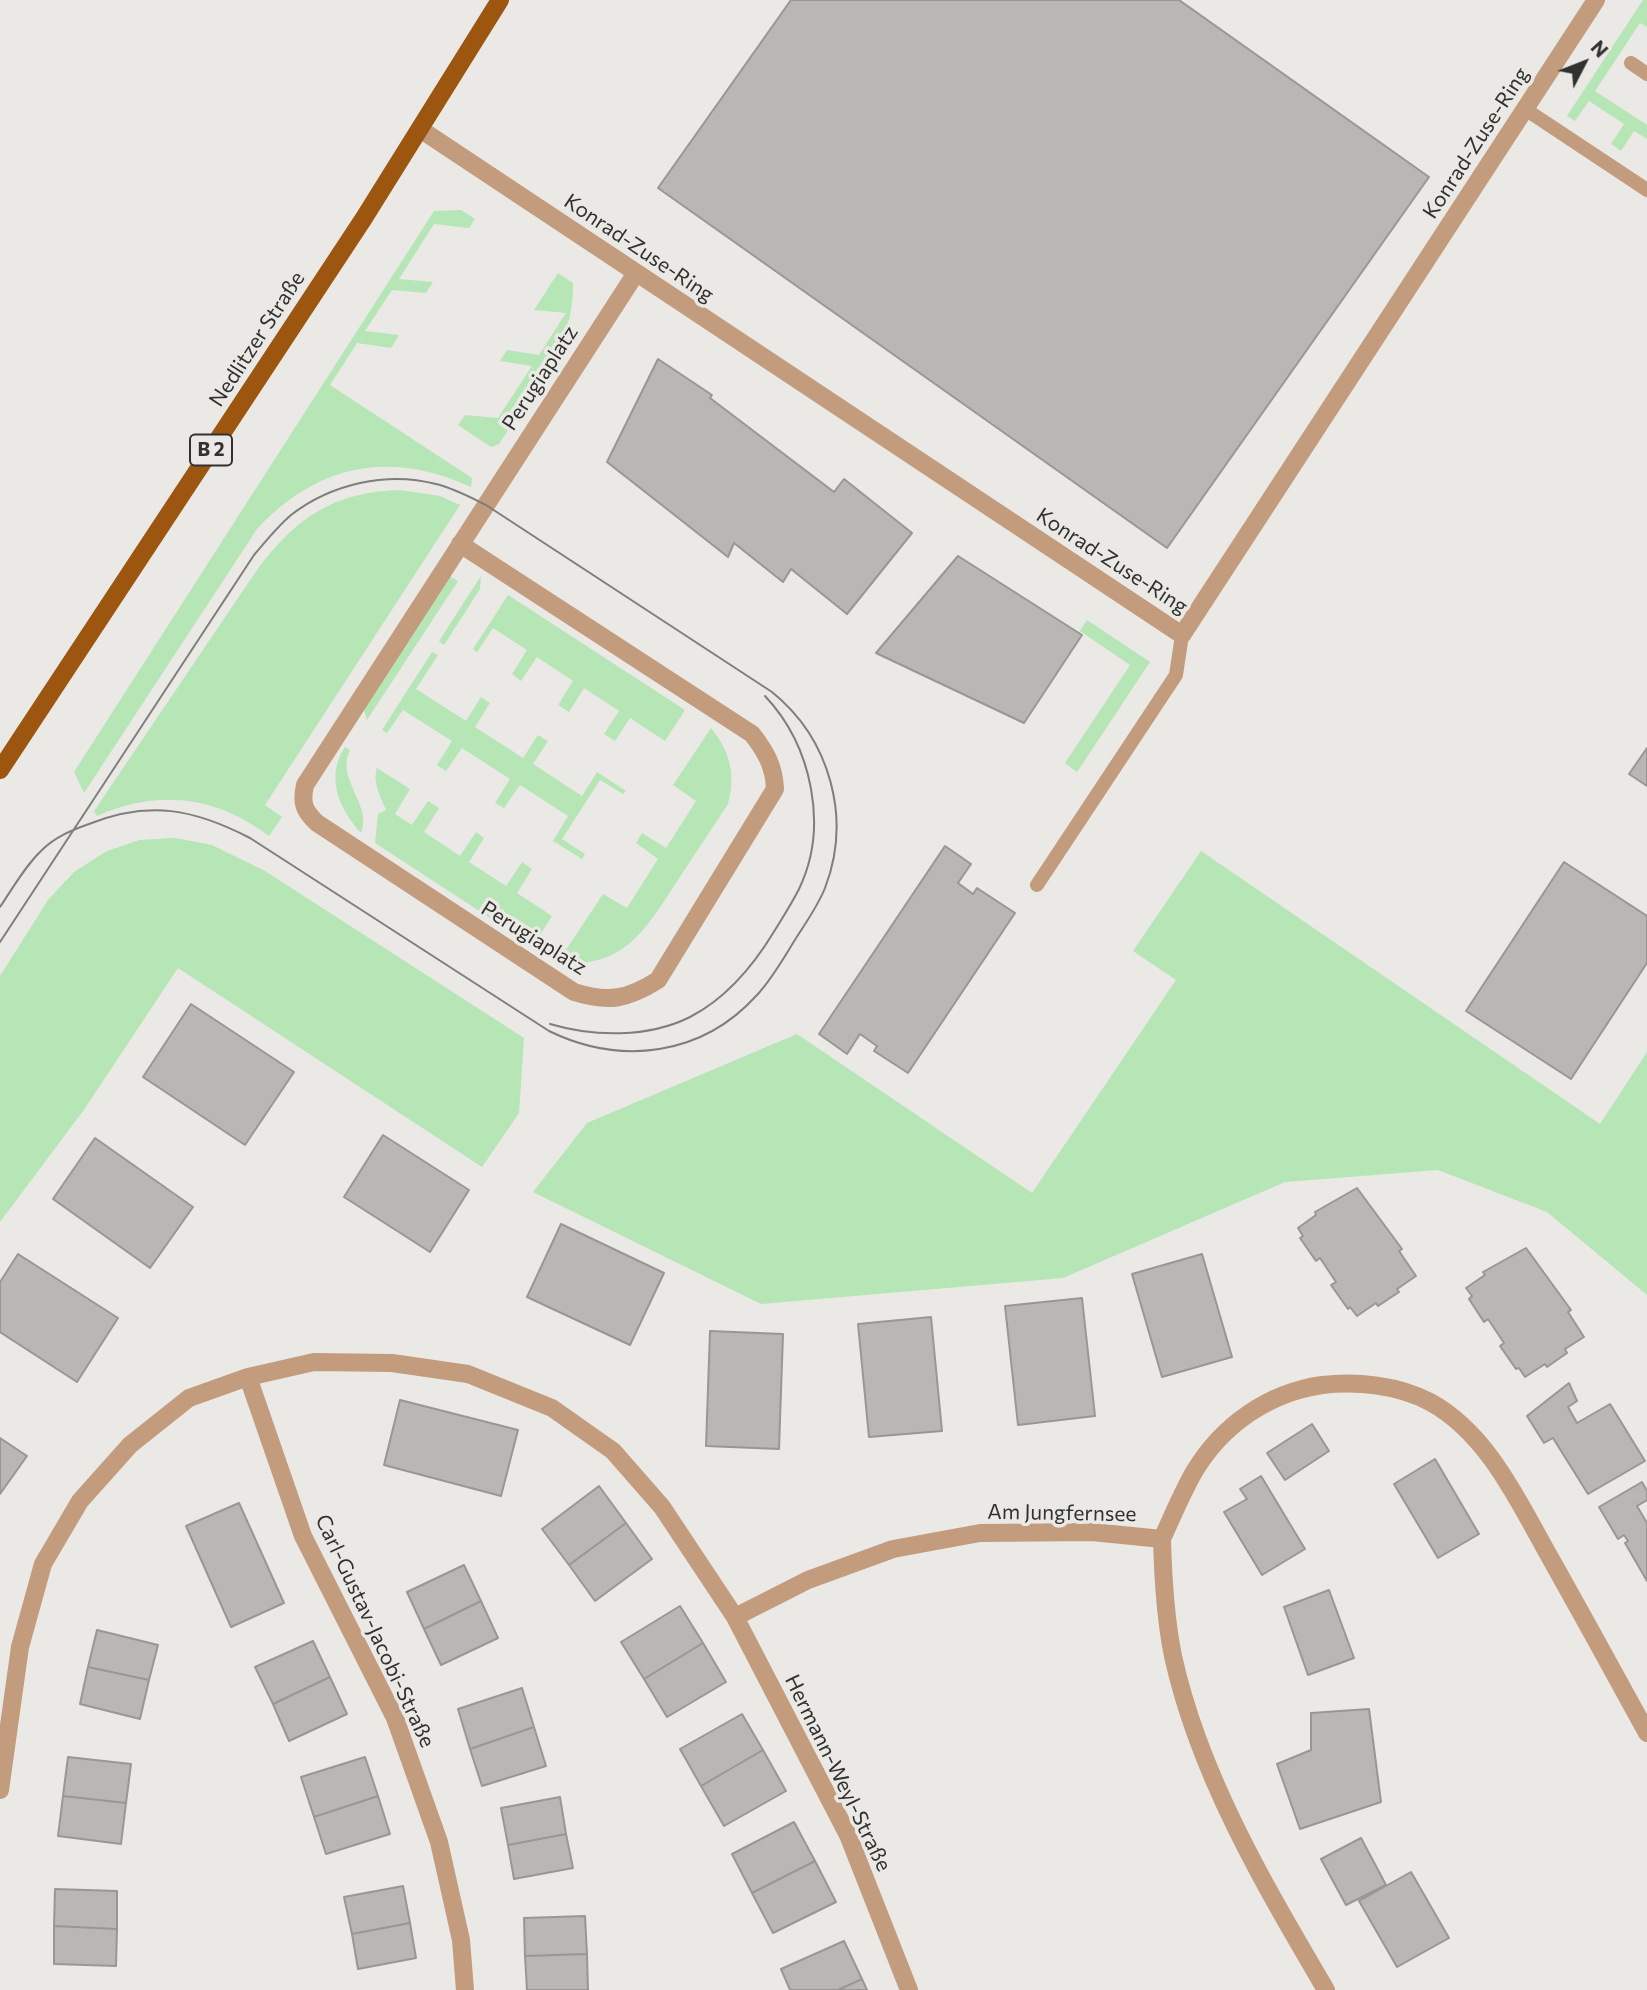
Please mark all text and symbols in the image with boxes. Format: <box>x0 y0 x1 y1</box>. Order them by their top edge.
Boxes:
north arrow <box>1549 28 1619 98</box>
text: N <box>1587 36 1613 62</box>
street label: Konrad-Zuse-Ring <box>1418 63 1534 223</box>
street label: Konrad-Zuse-Ring <box>559 189 719 307</box>
street label: Nedlitzer Straße <box>204 267 310 411</box>
street label: Perugiaplatz <box>497 321 583 435</box>
road number: B 2 <box>190 435 232 466</box>
street label: Konrad-Zuse-Ring <box>1032 503 1192 619</box>
street label: Perugiaplatz <box>477 896 591 980</box>
street label: Am Jungfernsee <box>987 1499 1137 1527</box>
street label: Carl-Gustav-Jacobi-Straße <box>310 1511 440 1751</box>
street label: Hermann-Weyl-Straße <box>779 1670 897 1876</box>

